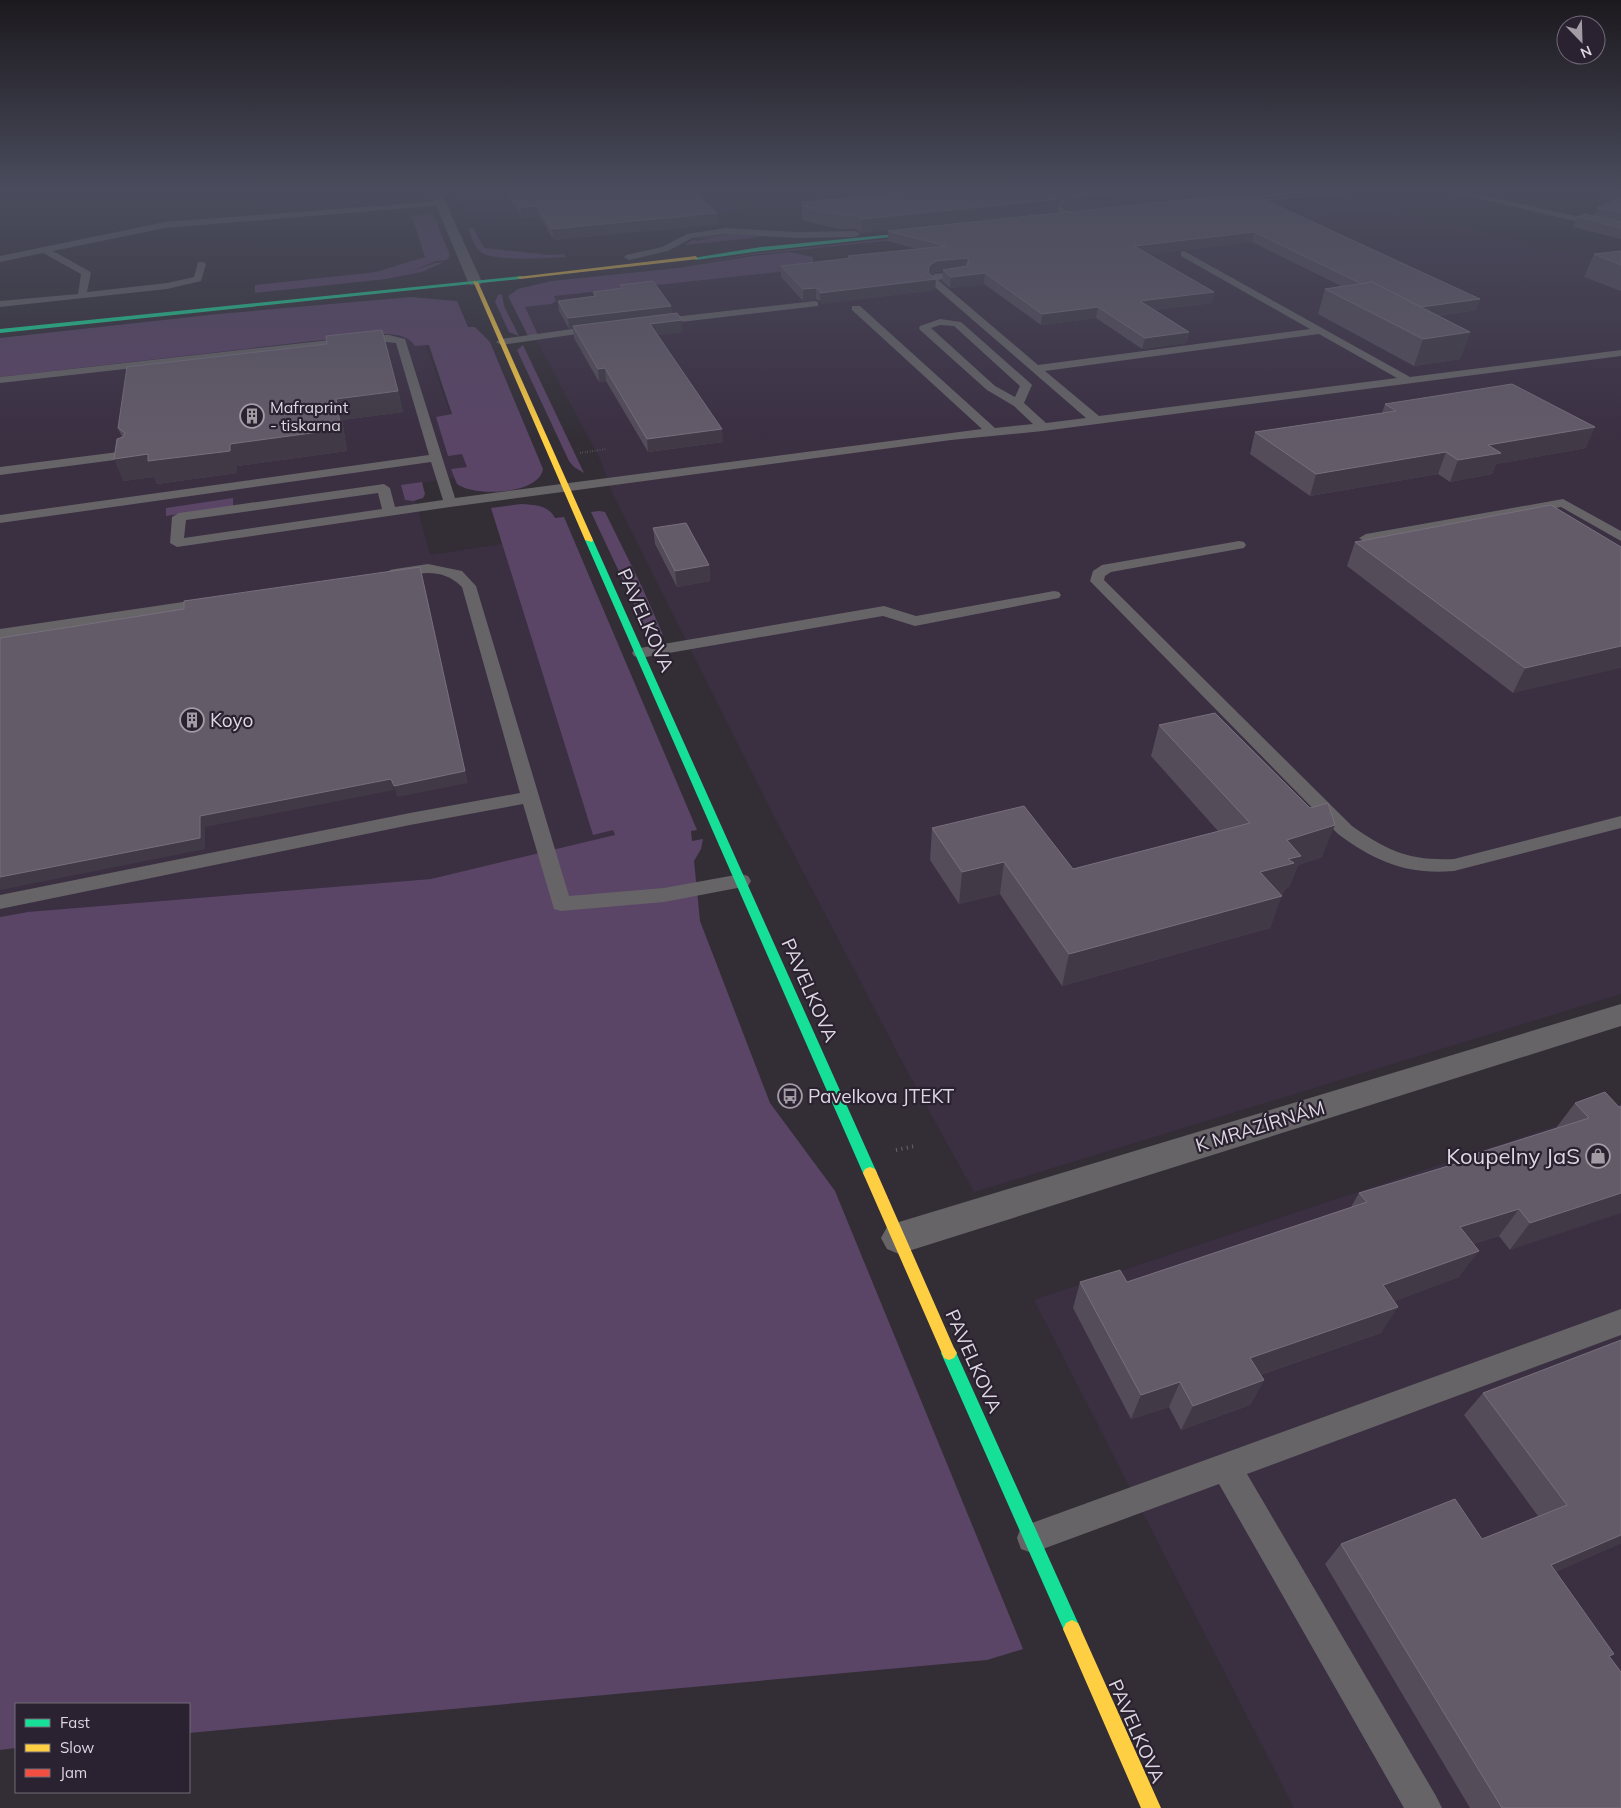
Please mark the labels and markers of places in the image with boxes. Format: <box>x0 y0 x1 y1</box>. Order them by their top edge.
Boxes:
place label: Mafraprint - tiskarna <box>270 397 349 435</box>
building icon: Mafraprint - tiskarna <box>239 403 265 429</box>
building icon: Koyo <box>179 707 205 733</box>
place label: Koyo <box>210 708 253 732</box>
bus stop icon: Pavelkova JTEKT <box>777 1083 803 1109</box>
place label: Pavelkova JTEKT <box>808 1084 955 1108</box>
place label: Koupelny JaS <box>1446 1142 1580 1170</box>
shop icon: Koupelny JaS <box>1585 1143 1611 1169</box>

